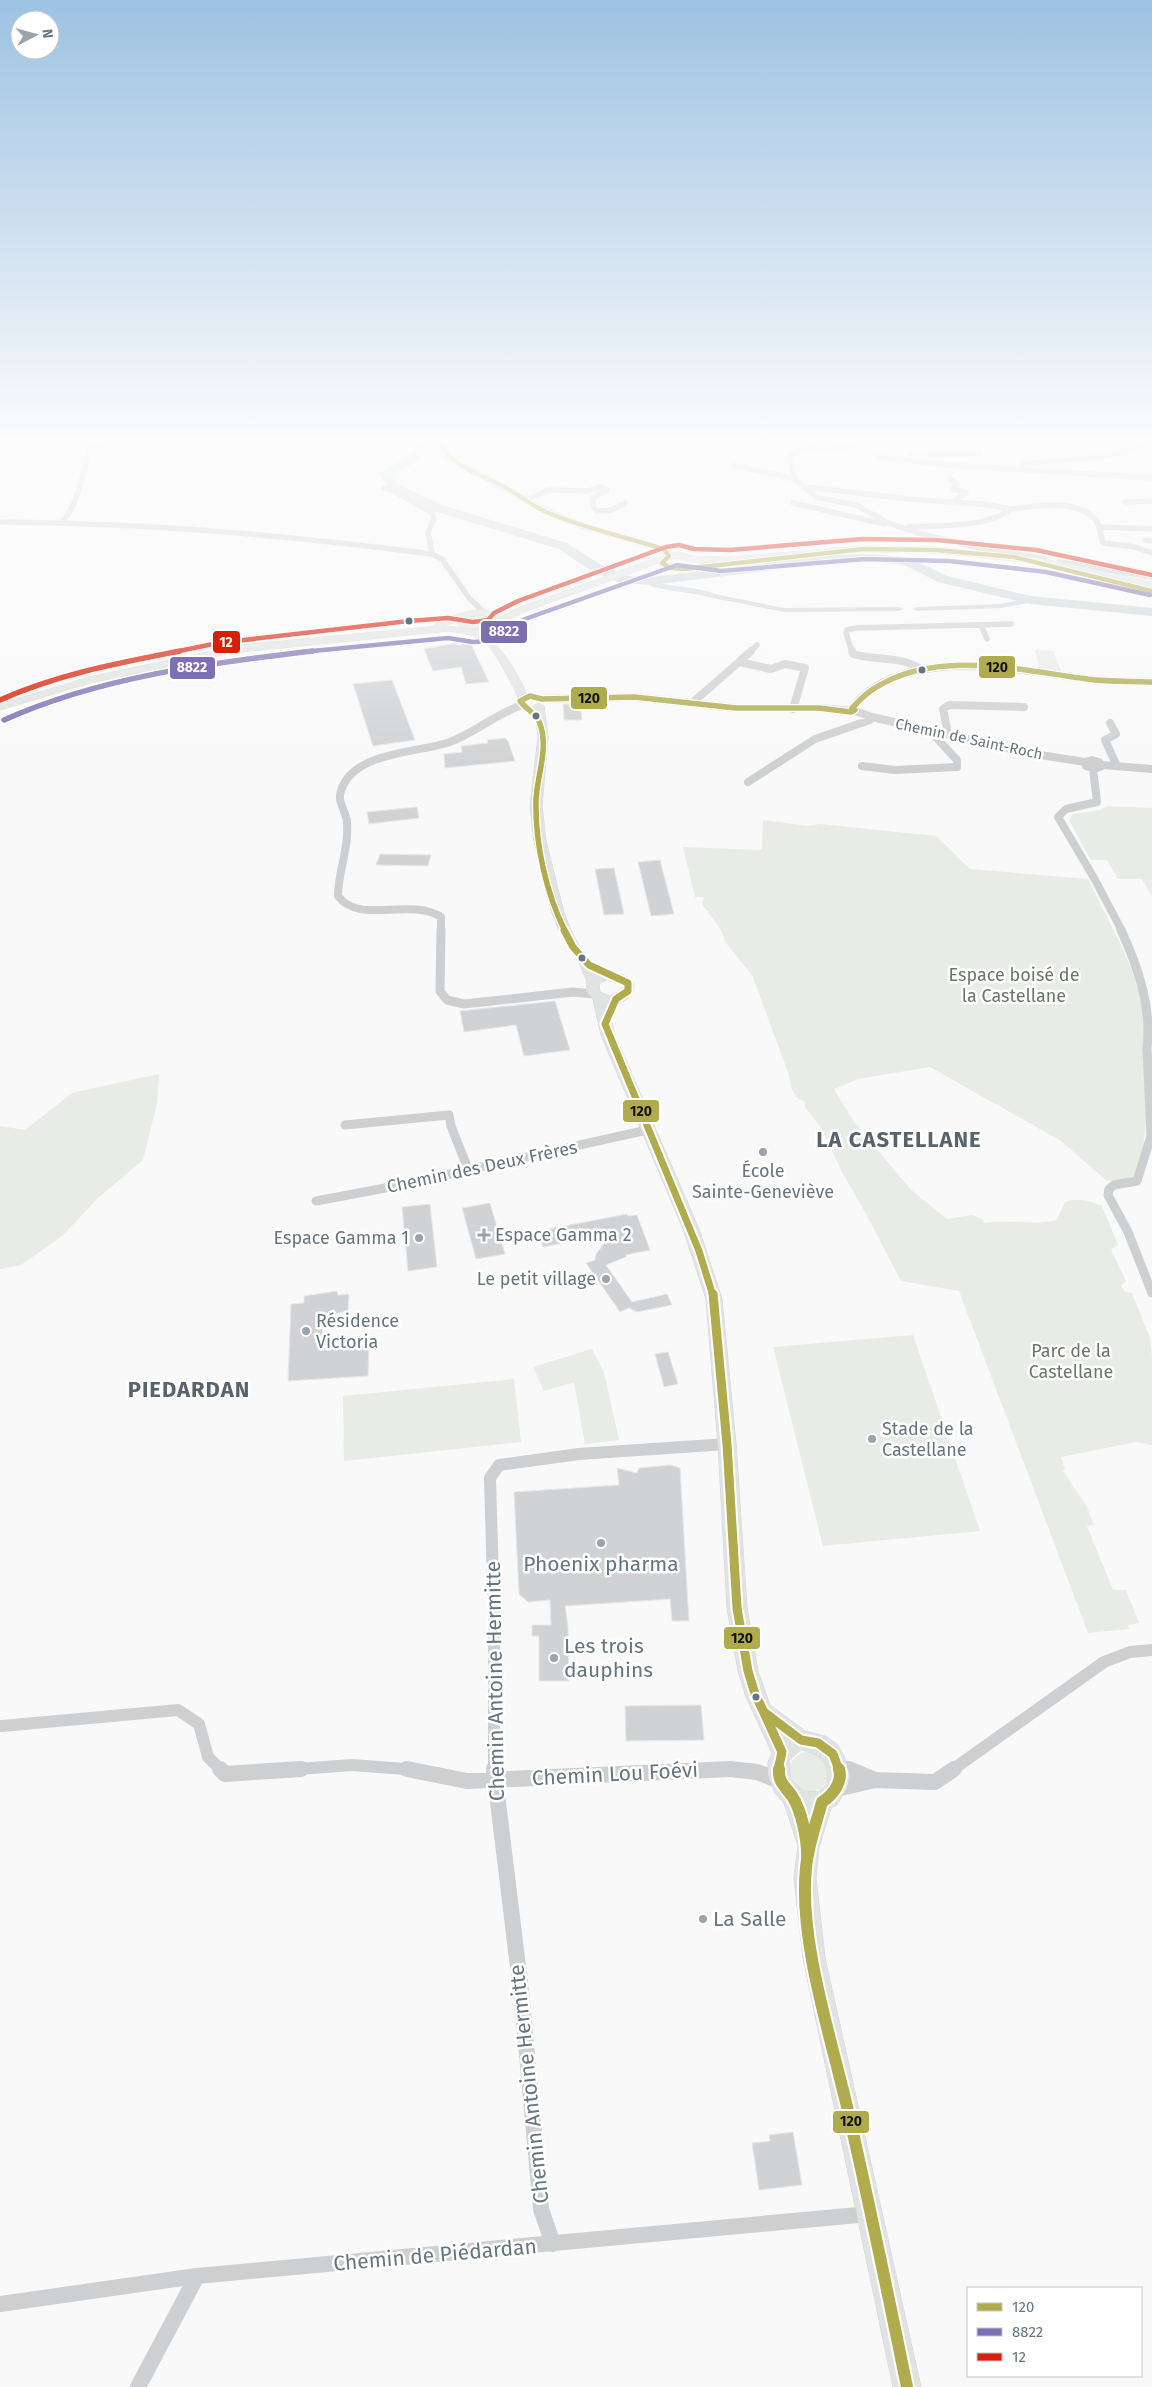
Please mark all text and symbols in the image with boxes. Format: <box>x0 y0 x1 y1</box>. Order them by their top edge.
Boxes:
north arrow <box>10 10 60 60</box>
text: N <box>38 28 56 39</box>
unlabelled marker <box>404 616 414 626</box>
line badge: 8822 <box>480 620 528 644</box>
text: 8822 <box>489 623 519 640</box>
line badge: 12 <box>212 630 241 654</box>
text: 12 <box>219 634 233 651</box>
line badge: 120 <box>978 655 1016 679</box>
line badge: 8822 <box>169 656 216 680</box>
text: 8822 <box>177 659 207 676</box>
text: 120 <box>986 659 1008 676</box>
unlabelled marker <box>917 665 927 675</box>
line badge: 120 <box>570 686 608 710</box>
text: 120 <box>578 690 600 707</box>
unlabelled marker <box>531 711 541 721</box>
street label: Chemin de Saint-Roch <box>894 715 1044 763</box>
unlabelled marker <box>577 953 587 963</box>
park label: Espace boisé de la Castellane <box>949 964 1079 1007</box>
line badge: 120 <box>622 1099 660 1123</box>
text: 120 <box>630 1103 652 1120</box>
district label: LA CASTELLANE <box>816 1126 982 1153</box>
street label: Chemin des Deux Frères <box>385 1136 579 1198</box>
marker: École Sainte-Geneviève <box>757 1146 769 1158</box>
place label: École Sainte-Geneviève <box>692 1159 834 1203</box>
place label: Espace Gamma 2 <box>495 1224 632 1246</box>
place label: Espace Gamma 1 <box>274 1227 409 1249</box>
marker: Espace Gamma 2 <box>477 1228 491 1242</box>
marker: Espace Gamma 1 <box>413 1232 425 1244</box>
place label: Le petit village <box>477 1268 596 1290</box>
marker: Le petit village <box>600 1273 612 1285</box>
place label: Résidence Victoria <box>316 1310 399 1353</box>
marker: Résidence Victoria <box>300 1325 312 1337</box>
park label: Parc de la Castellane <box>1029 1340 1113 1383</box>
district label: PIEDARDAN <box>128 1376 250 1403</box>
place label: Stade de la Castellane <box>882 1418 974 1461</box>
marker: Stade de la Castellane <box>866 1433 878 1445</box>
marker: Phoenix pharma <box>595 1537 607 1549</box>
place label: Phoenix pharma <box>523 1551 679 1577</box>
street label: Chemin Antoine Hermitte <box>480 1561 510 1801</box>
line badge: 120 <box>723 1626 761 1650</box>
text: 120 <box>731 1630 753 1647</box>
place label: Les trois dauphins <box>564 1633 653 1683</box>
marker: Les trois dauphins <box>548 1652 560 1664</box>
unlabelled marker <box>751 1692 761 1702</box>
street label: Chemin Lou Foévi <box>531 1757 699 1791</box>
place label: La Salle <box>713 1906 787 1932</box>
marker: La Salle <box>697 1913 709 1925</box>
street label: Chemin Antoine Hermitte <box>504 1963 554 2205</box>
line badge: 120 <box>832 2110 870 2134</box>
text: 120 <box>840 2113 862 2130</box>
street label: Chemin de Piédardan <box>332 2233 538 2277</box>
legend <box>967 2287 1142 2377</box>
text: 120 <box>1012 2298 1034 2316</box>
text: 8822 <box>1012 2323 1043 2341</box>
text: 12 <box>1012 2348 1026 2366</box>

